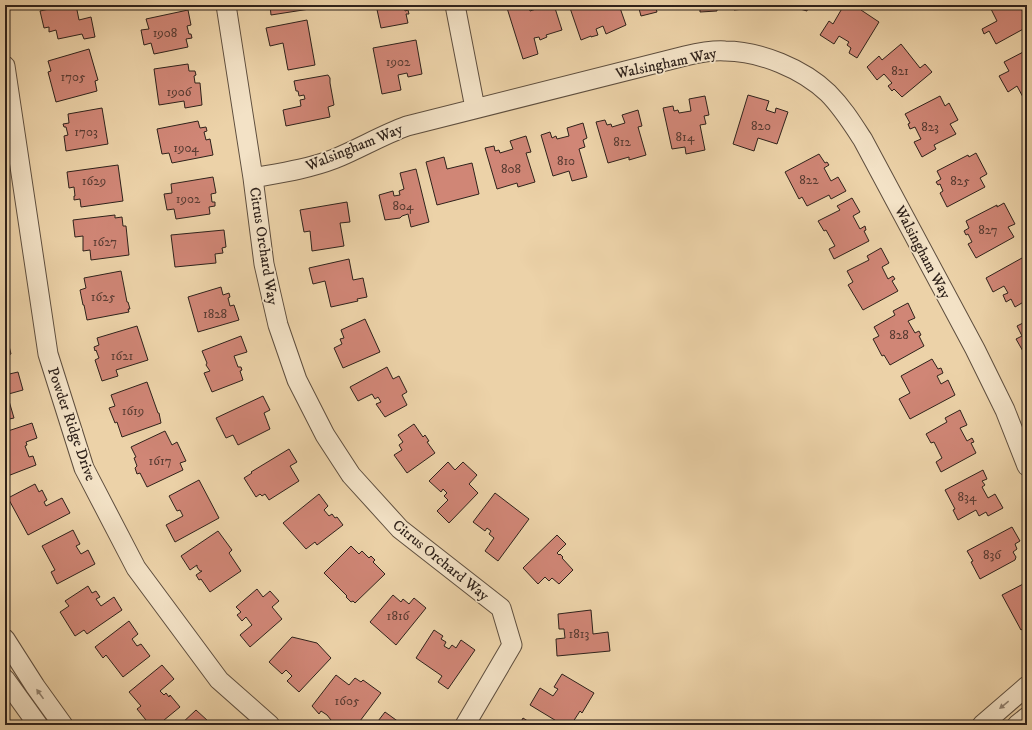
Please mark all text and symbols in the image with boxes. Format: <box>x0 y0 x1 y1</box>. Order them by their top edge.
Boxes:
house number: 1908 <box>153 25 177 41</box>
street label: Walsingham Way <box>613 43 719 84</box>
house number: 1902 <box>386 54 411 70</box>
house number: 821 <box>891 63 909 79</box>
house number: 1705 <box>60 69 86 85</box>
house number: 1906 <box>167 84 193 100</box>
house number: 820 <box>751 118 771 134</box>
street label: Walsingham Way <box>302 119 406 176</box>
house number: 823 <box>921 119 939 135</box>
house number: 1703 <box>74 124 98 140</box>
house number: 814 <box>676 129 695 145</box>
house number: 812 <box>613 134 631 150</box>
house number: 1904 <box>173 140 199 156</box>
house number: 810 <box>557 153 575 169</box>
house number: 808 <box>501 161 521 177</box>
house number: 822 <box>799 172 819 188</box>
house number: 1629 <box>82 173 106 189</box>
house number: 825 <box>950 173 970 189</box>
street label: Citrus Orchard Way <box>245 186 282 307</box>
house number: 1902 <box>176 191 201 207</box>
house number: 804 <box>393 198 414 214</box>
street label: Walsingham Way <box>890 202 955 303</box>
house number: 827 <box>978 222 998 238</box>
house number: 1627 <box>93 234 117 250</box>
house number: 1625 <box>91 289 116 305</box>
house number: 1828 <box>203 306 227 322</box>
house number: 828 <box>889 327 909 343</box>
house number: 1621 <box>111 348 134 364</box>
street label: Powder Ridge Drive <box>43 365 100 484</box>
house number: 1619 <box>122 403 144 419</box>
house number: 1617 <box>148 453 172 469</box>
house number: 834 <box>958 489 977 505</box>
street label: Citrus Orchard Way <box>388 516 494 606</box>
house number: 836 <box>983 547 1002 563</box>
house number: 1816 <box>387 608 411 624</box>
house number: 1813 <box>569 626 590 642</box>
one-way arrow <box>36 688 44 699</box>
house number: 1605 <box>335 693 360 709</box>
one-way arrow <box>998 701 1009 710</box>

